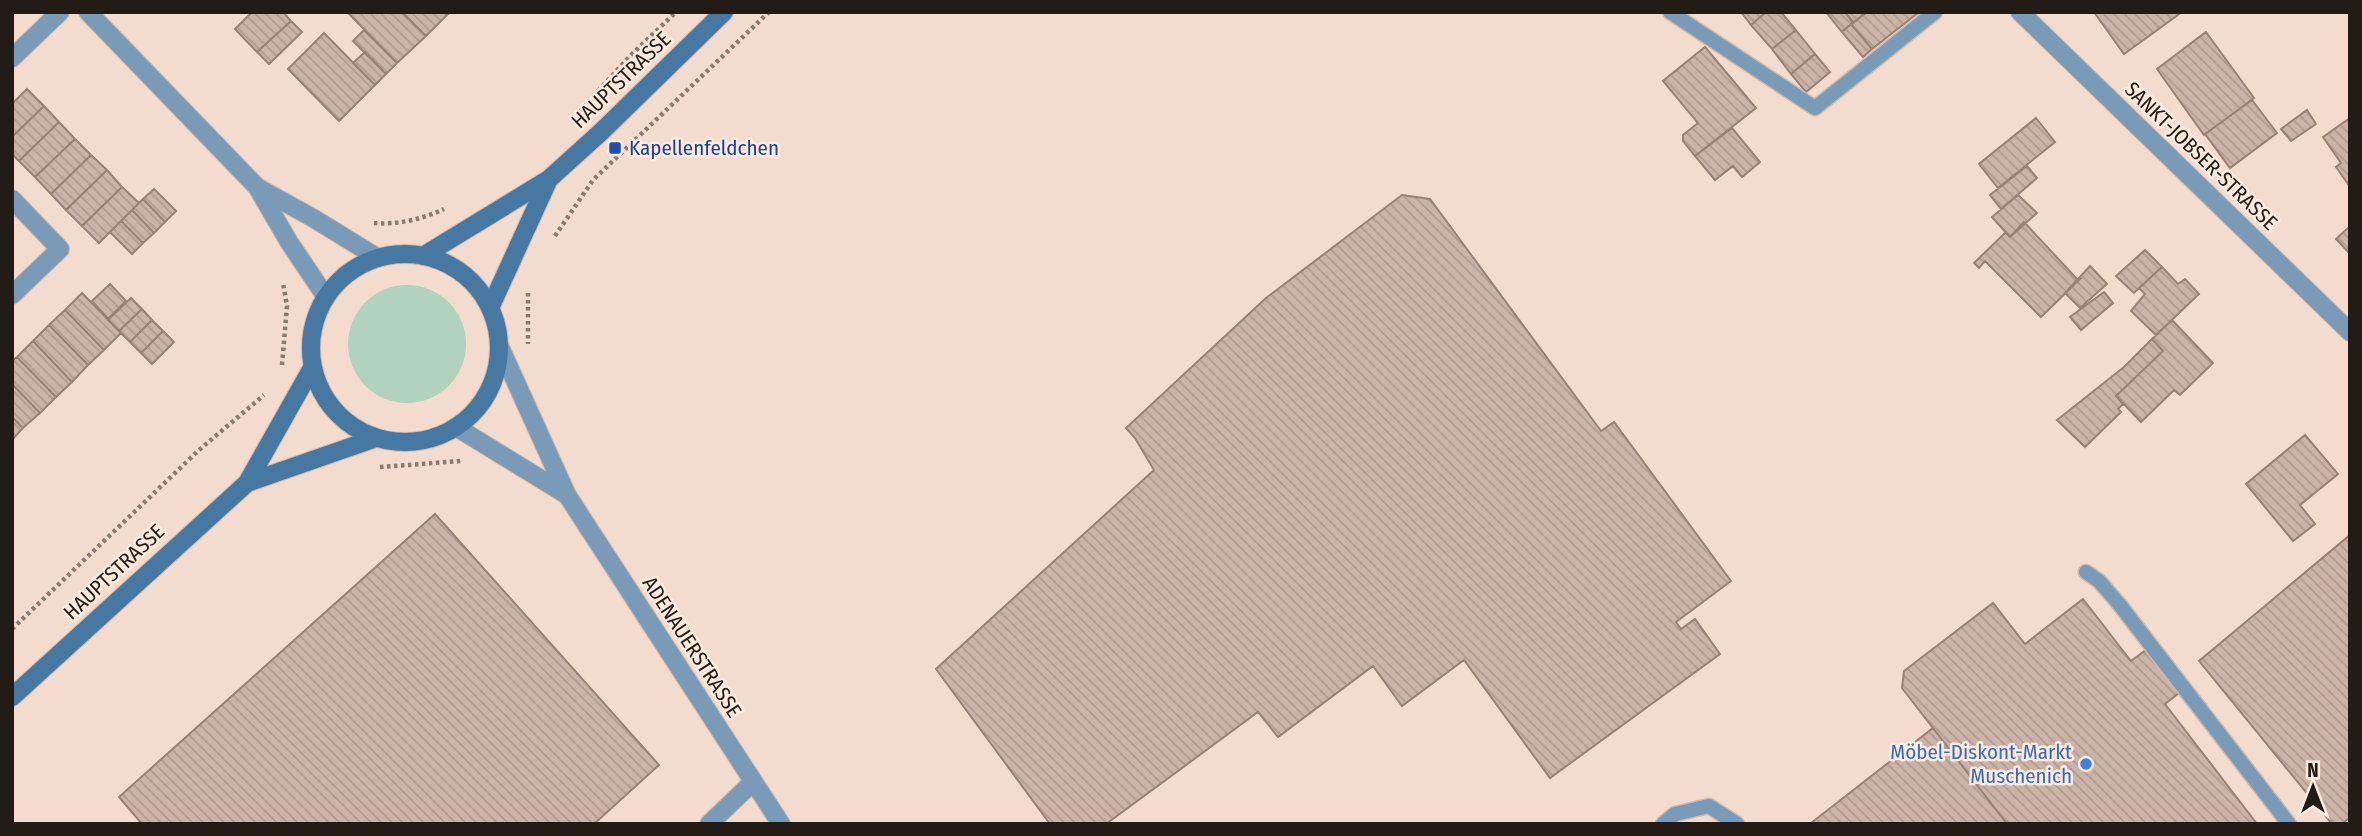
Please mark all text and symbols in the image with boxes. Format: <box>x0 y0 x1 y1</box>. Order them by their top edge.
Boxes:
street label: HAUPTSTRASSE <box>566 26 676 134</box>
street label: SANKT-JOBSER-STRASSE <box>2119 76 2283 236</box>
place label: Kapellenfeldchen <box>629 135 779 161</box>
marker: Kapellenfeldchen <box>607 140 623 156</box>
street label: HAUPTSTRASSE <box>58 519 170 625</box>
street label: ADENAUERSTRASSE <box>637 572 747 722</box>
place label: Möbel-Diskont-Markt Muschenich <box>1890 739 2072 789</box>
north arrow <box>2278 752 2348 822</box>
marker: Möbel-Diskont-Markt Muschenich <box>2078 756 2094 772</box>
text: N <box>2307 759 2319 782</box>

